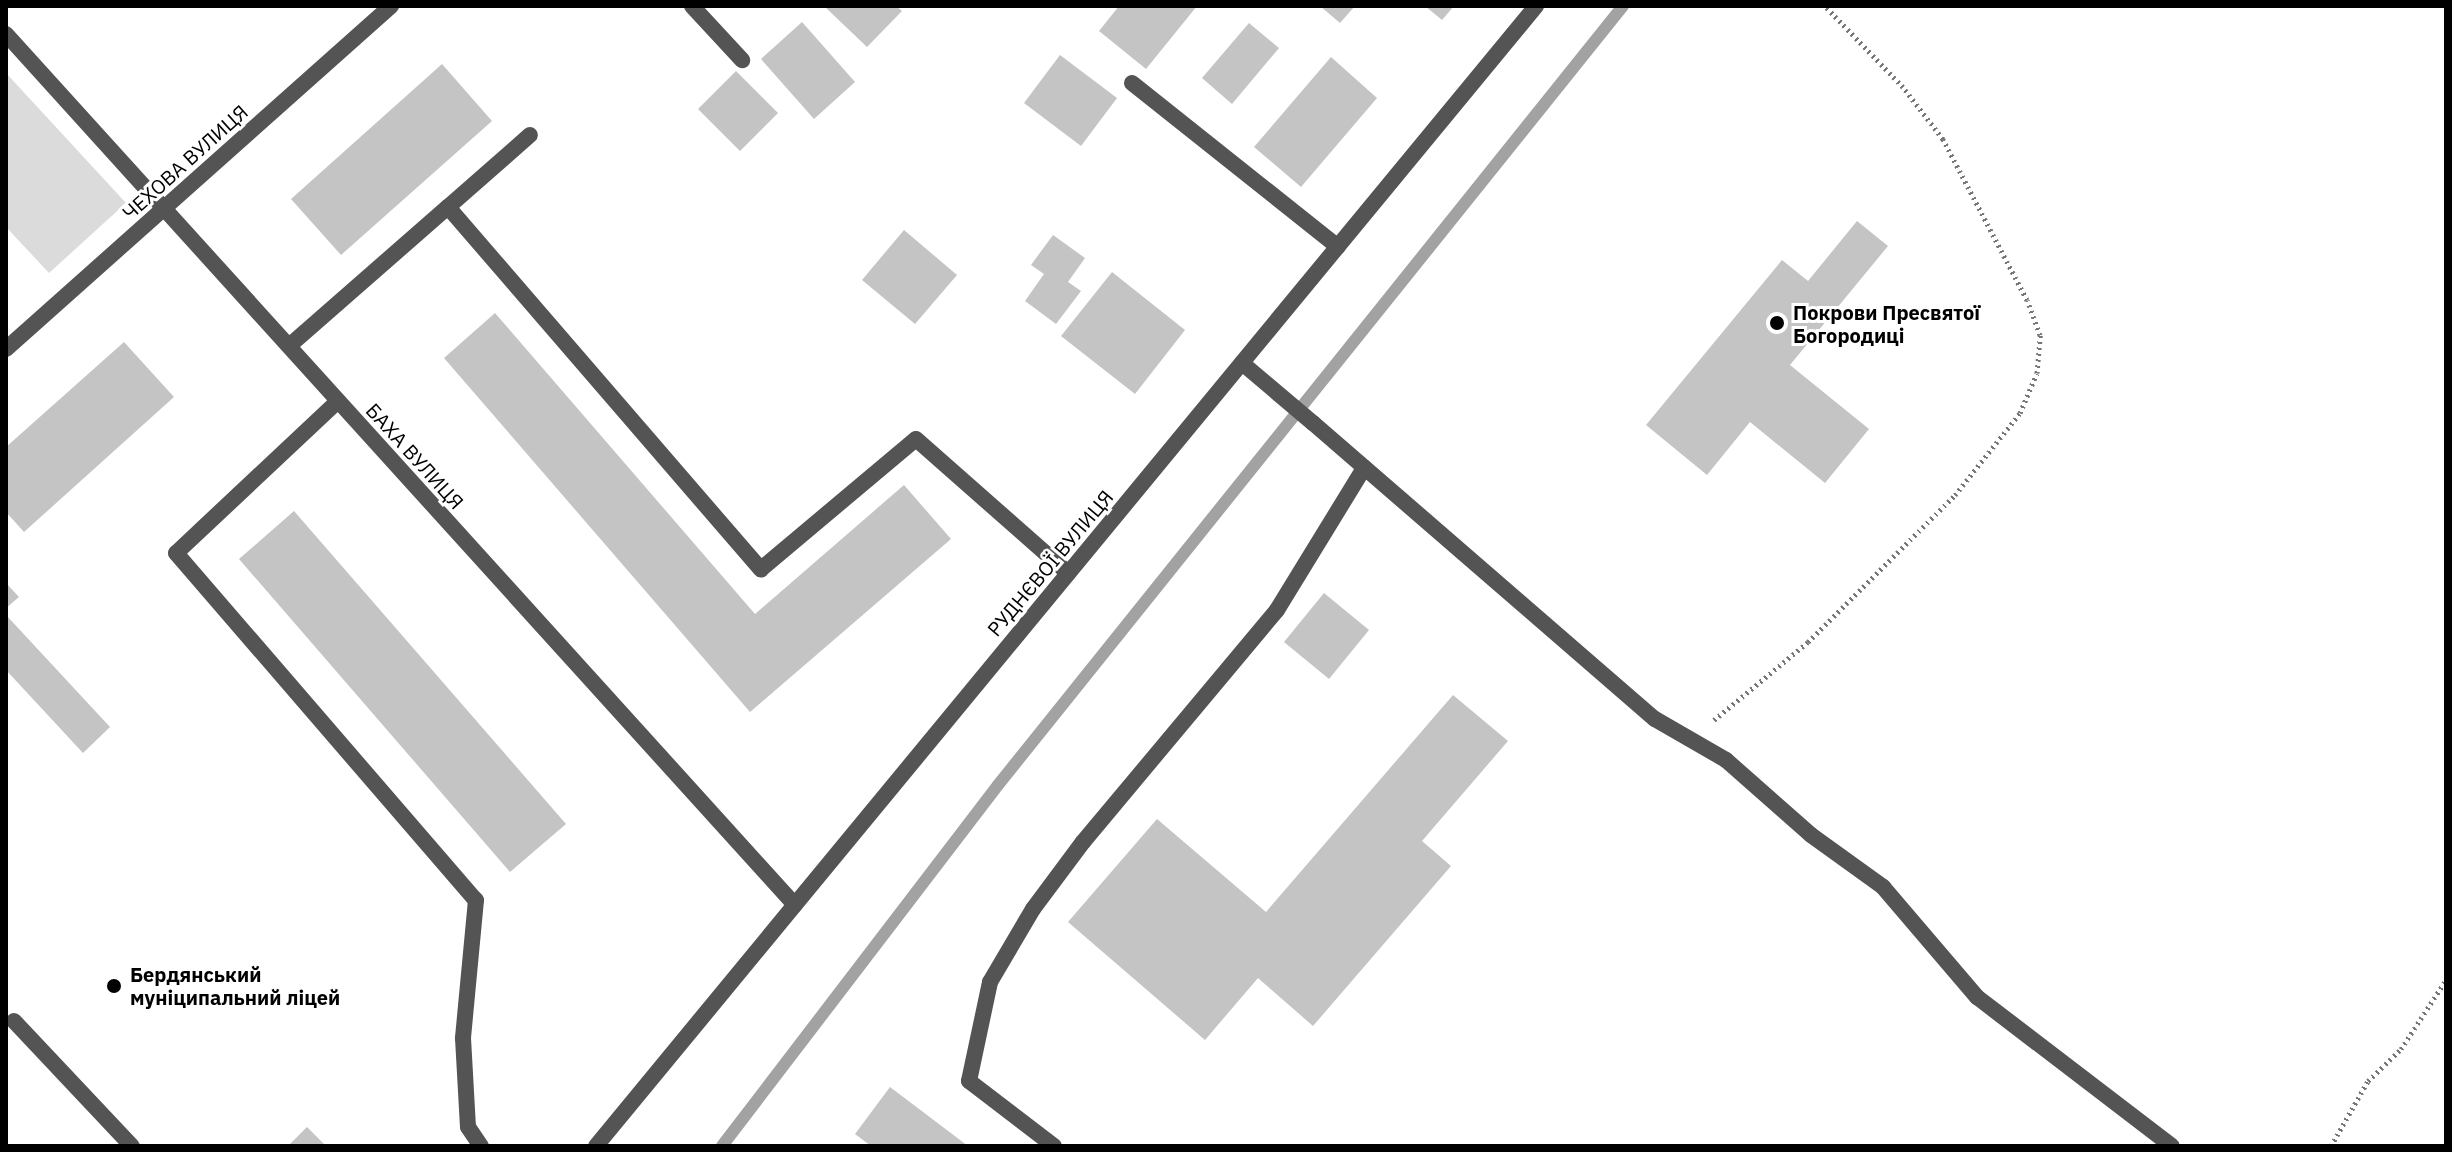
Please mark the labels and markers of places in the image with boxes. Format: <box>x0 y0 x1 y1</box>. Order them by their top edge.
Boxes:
place label: Покрови Пресвятої Богородиці <box>1793 300 1980 347</box>
marker: Покрови Пресвятої Богородиці <box>1768 314 1786 332</box>
place label: Бердянський муніципальний ліцей <box>130 962 340 1009</box>
marker: Бердянський муніципальний ліцей <box>105 977 123 995</box>

